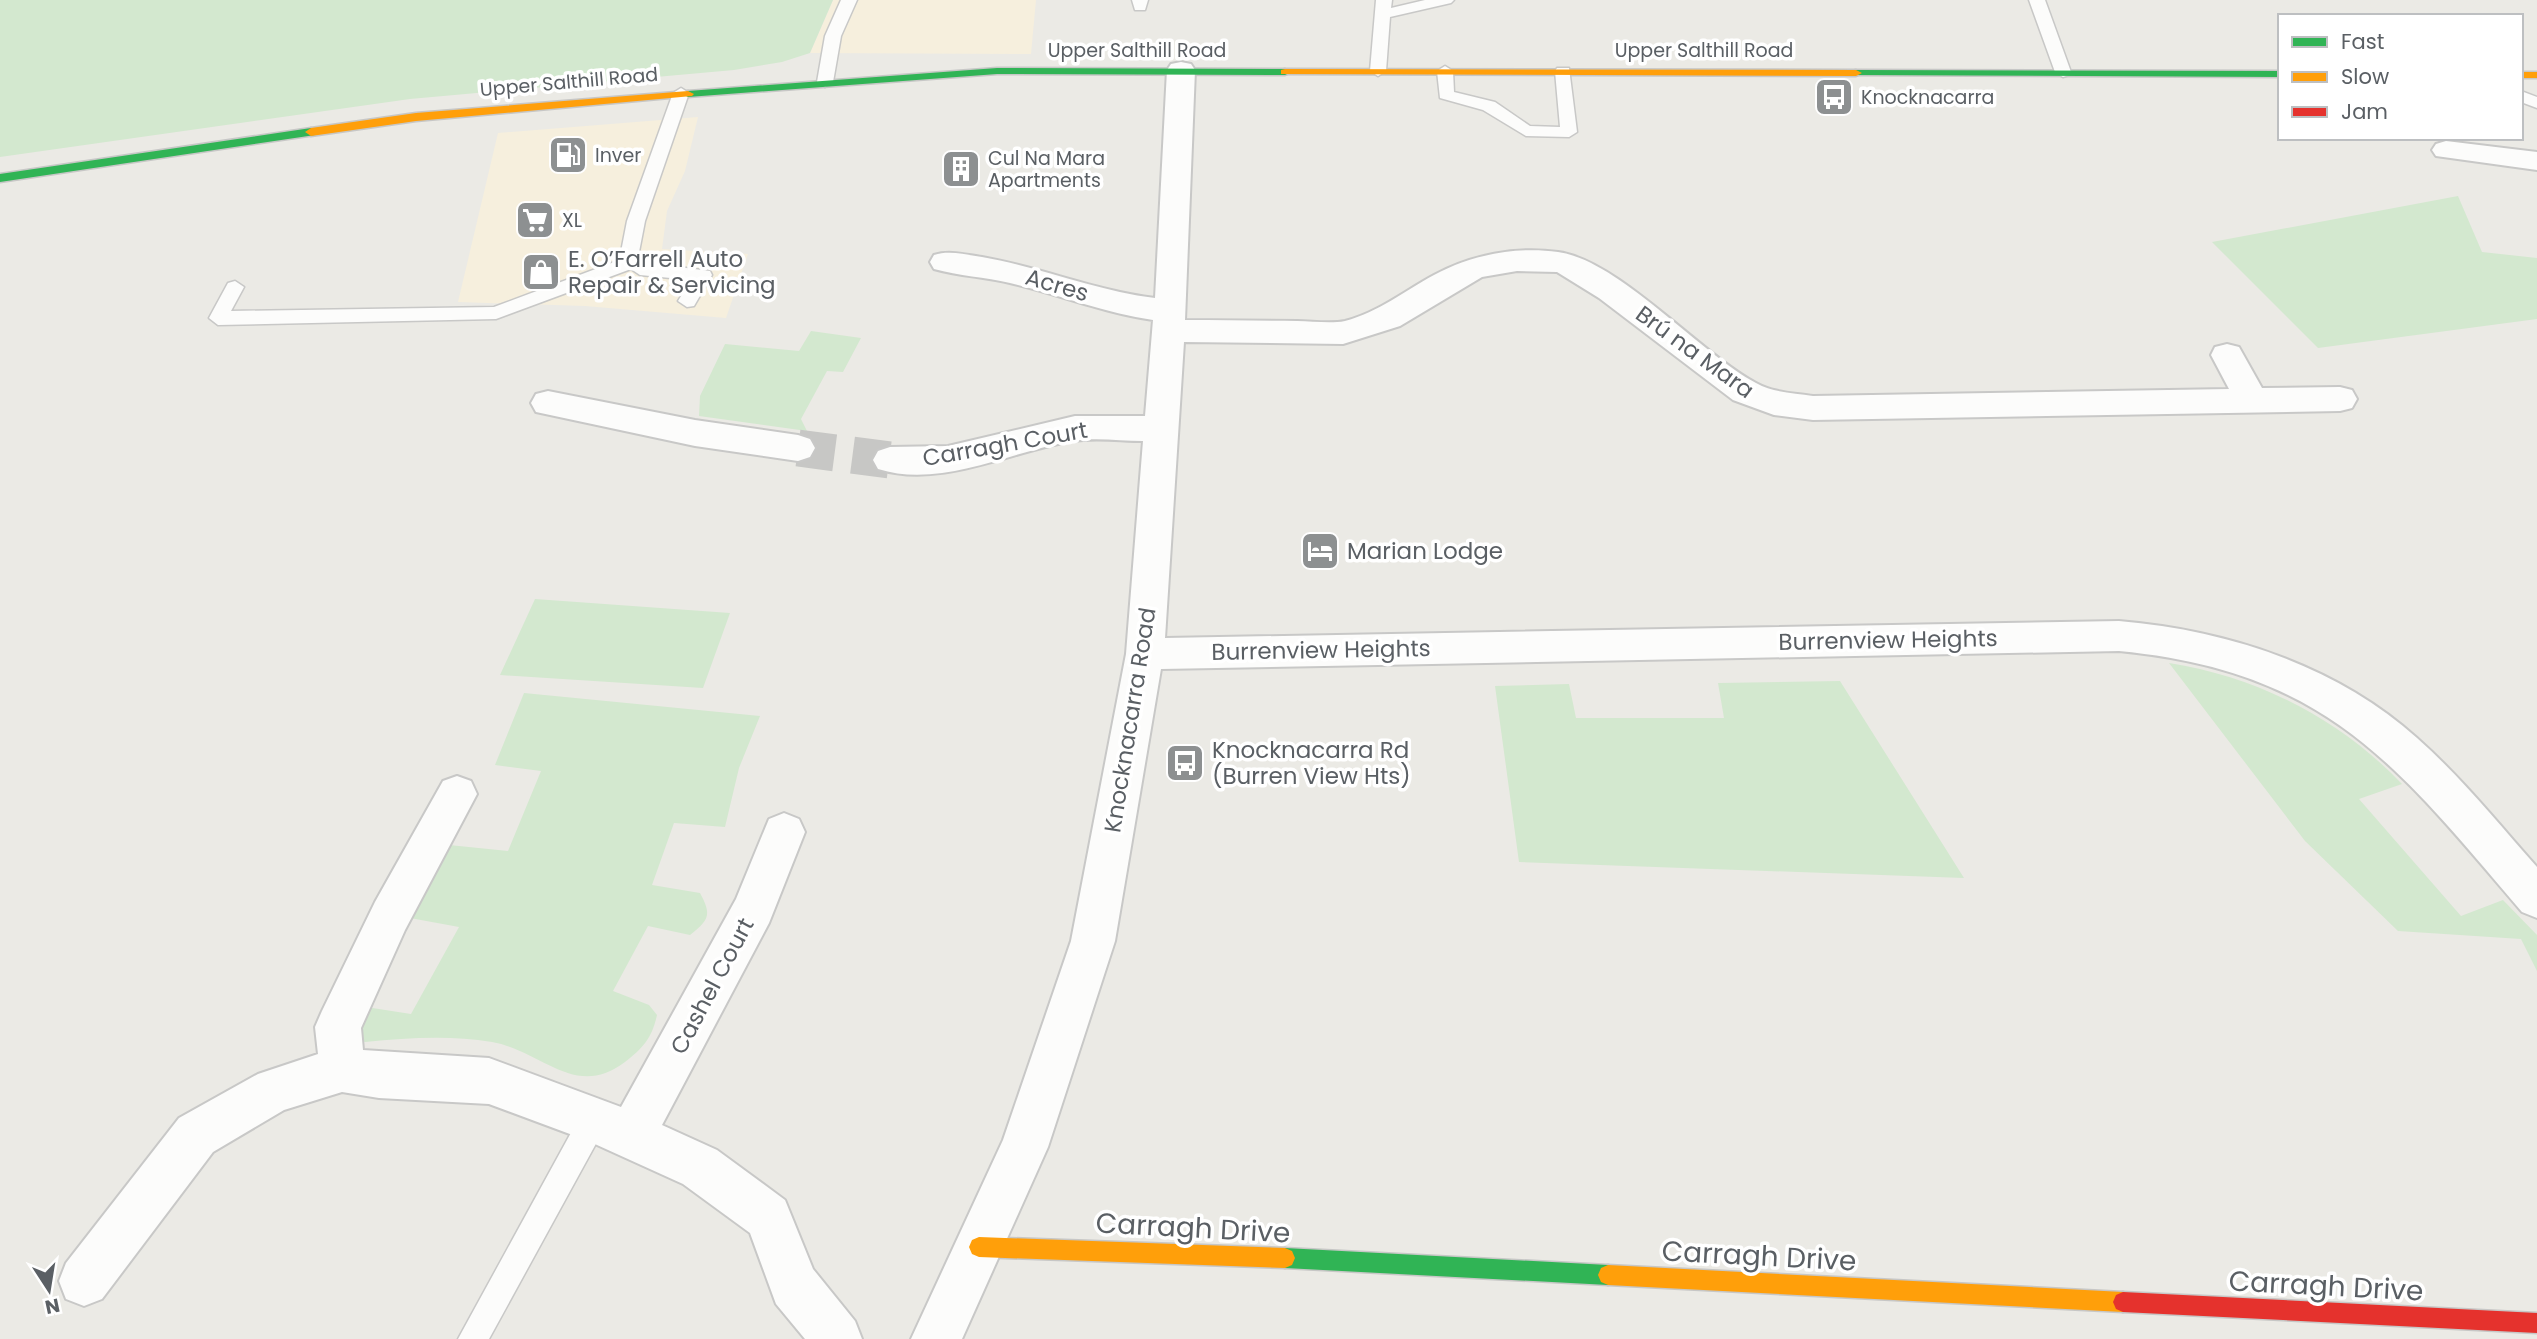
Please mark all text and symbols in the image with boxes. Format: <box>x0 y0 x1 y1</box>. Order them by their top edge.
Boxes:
legend <box>2278 14 2523 140</box>
text: Fast <box>2341 27 2384 56</box>
street label: Upper Salthill Road <box>1048 37 1226 64</box>
street label: Upper Salthill Road <box>1615 37 1793 64</box>
street label: Upper Salthill Road <box>479 61 659 103</box>
text: Slow <box>2341 62 2389 91</box>
bus stop icon: Knocknacarra <box>1813 76 1855 118</box>
place label: Knocknacarra <box>1861 84 1994 111</box>
text: Jam <box>2341 97 2388 126</box>
fuel station icon: Inver <box>547 134 589 176</box>
place label: Inver <box>595 142 641 169</box>
place label: Cul Na Mara Apartments <box>988 145 1105 194</box>
building icon: Cul Na Mara Apartments <box>940 148 982 190</box>
supermarket icon: XL <box>514 199 556 241</box>
place label: XL <box>562 207 582 234</box>
place label: E. O’Farrell Auto Repair & Servicing <box>568 243 776 301</box>
shop icon: E. O’Farrell Auto Repair & Servicing <box>520 251 562 293</box>
street label: Acres <box>1022 261 1092 309</box>
street label: Brú na Mara <box>1629 298 1761 406</box>
street label: Carragh Court <box>920 414 1090 474</box>
hotel icon: Marian Lodge <box>1299 530 1341 572</box>
place label: Marian Lodge <box>1347 535 1503 567</box>
street label: Knocknacarra Road <box>1096 605 1164 835</box>
street label: Burrenview Heights <box>1778 622 1998 658</box>
street label: Burrenview Heights <box>1211 632 1431 668</box>
place label: Knocknacarra Rd (Burren View Hts) <box>1212 734 1411 792</box>
bus stop icon: Knocknacarra Rd (Burren View Hts) <box>1164 742 1206 784</box>
street label: Cashel Court <box>663 912 761 1060</box>
street label: Carragh Drive <box>1095 1203 1291 1253</box>
street label: Carragh Drive <box>1661 1231 1857 1281</box>
north arrow <box>14 1255 84 1325</box>
street label: Carragh Drive <box>2228 1261 2424 1311</box>
text: N <box>43 1291 62 1321</box>

